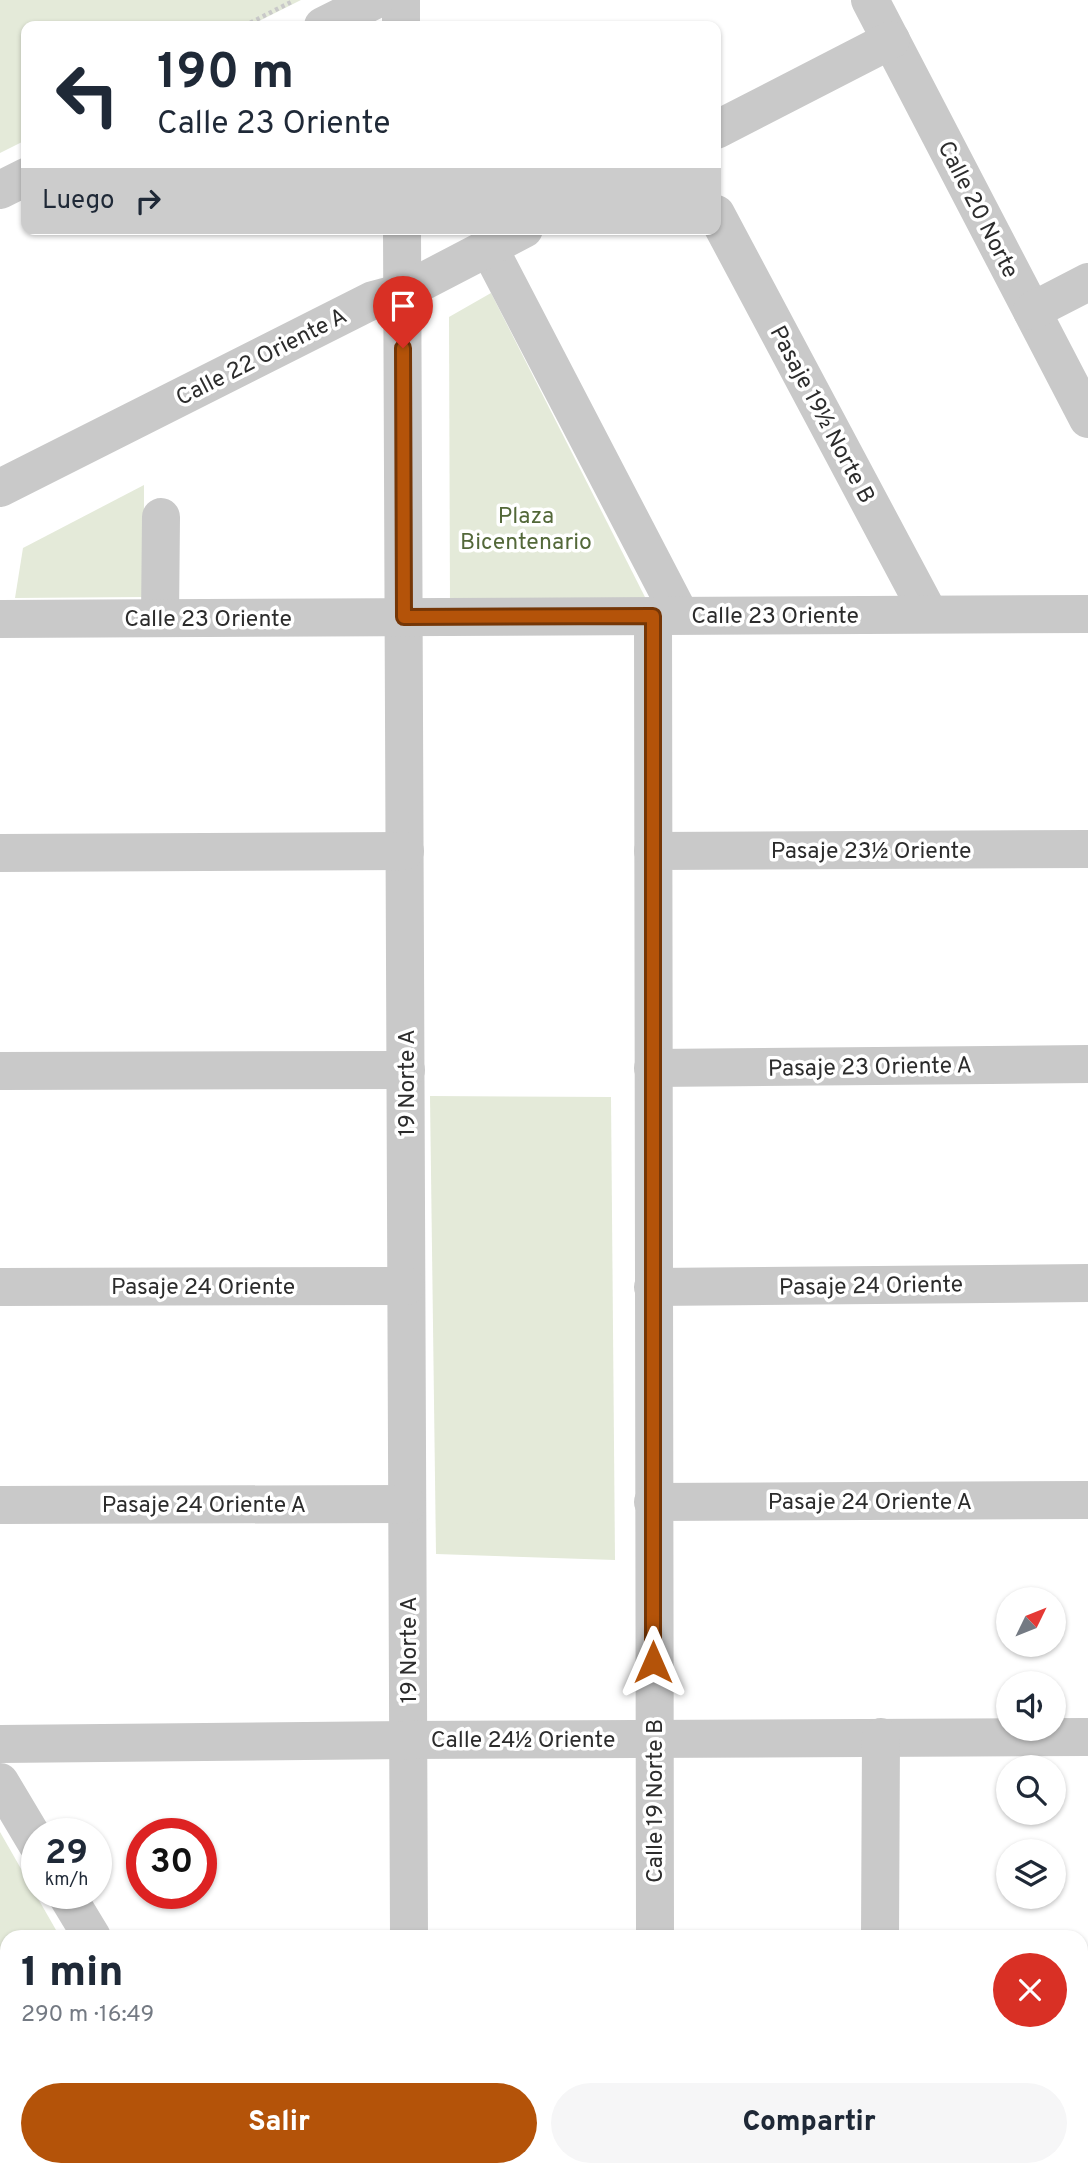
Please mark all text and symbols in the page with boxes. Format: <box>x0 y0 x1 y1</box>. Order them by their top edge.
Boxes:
text: 190 m <box>157 44 294 106</box>
icon: left <box>42 49 133 140</box>
text: Calle 23 Oriente <box>157 105 390 145</box>
street label: Calle 20 Norte <box>930 137 1024 284</box>
icon: right <box>129 182 167 220</box>
text: Luego <box>42 185 115 218</box>
pin <box>373 276 433 348</box>
icon: arrive <box>384 287 422 325</box>
street label: Calle 22 Oriente A <box>172 303 353 414</box>
street label: Pasaje 19½ Norte B <box>762 321 880 509</box>
park label: Plaza Bicentenario <box>460 503 592 558</box>
street label: Calle 23 Oriente <box>691 603 859 632</box>
street label: Calle 23 Oriente <box>124 606 292 635</box>
street label: Pasaje 23½ Oriente <box>771 838 971 867</box>
street label: 19 Norte A <box>394 1030 423 1137</box>
street label: Pasaje 23 Oriente A <box>768 1052 972 1085</box>
street label: Pasaje 24 Oriente <box>779 1271 963 1304</box>
street label: Pasaje 24 Oriente <box>111 1274 295 1303</box>
street label: Pasaje 24 Oriente A <box>768 1489 972 1518</box>
street label: Pasaje 24 Oriente A <box>102 1492 306 1521</box>
north arrow <box>996 1587 1066 1657</box>
map controls <box>996 1587 1066 1909</box>
street label: 19 Norte A <box>396 1597 425 1704</box>
position arrow <box>616 1625 690 1699</box>
button: sound <box>996 1671 1066 1741</box>
street label: Calle 19 Norte B <box>642 1719 671 1883</box>
street label: Calle 24½ Oriente <box>431 1727 615 1756</box>
button: search <box>996 1755 1066 1825</box>
speed limit sign: 30 <box>126 1818 217 1909</box>
text: 29 <box>45 1832 88 1876</box>
button: layers <box>996 1839 1066 1909</box>
text: km/h <box>45 1869 88 1892</box>
text: 1 min <box>21 1948 124 2001</box>
button: close <box>993 1953 1067 2027</box>
text: 290 m · 16:49 <box>21 2001 154 2030</box>
button: Salir <box>21 2083 537 2163</box>
button: Compartir <box>551 2083 1067 2163</box>

